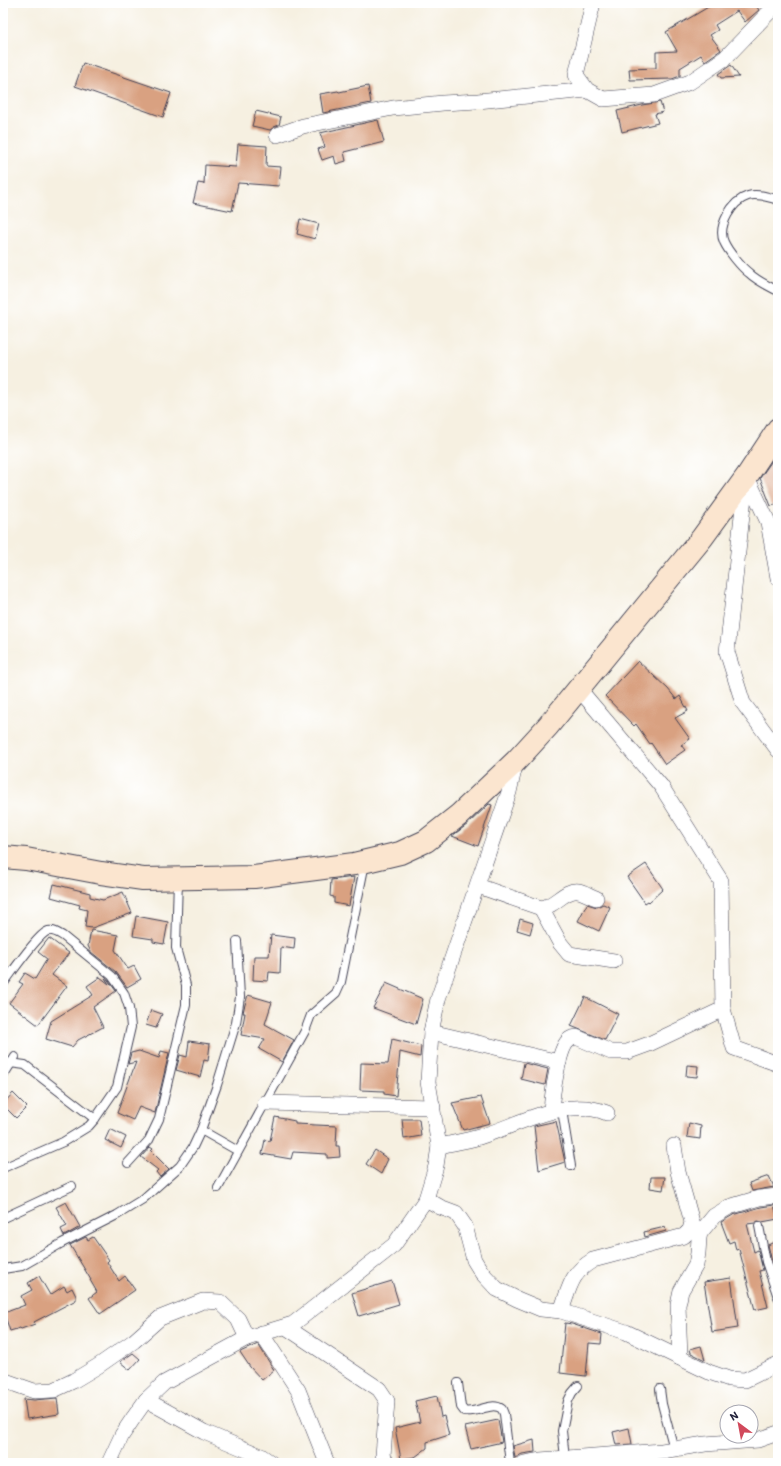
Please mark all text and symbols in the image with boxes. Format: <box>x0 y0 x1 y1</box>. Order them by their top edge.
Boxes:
north arrow <box>719 1404 759 1444</box>
text: N <box>727 1408 741 1423</box>

